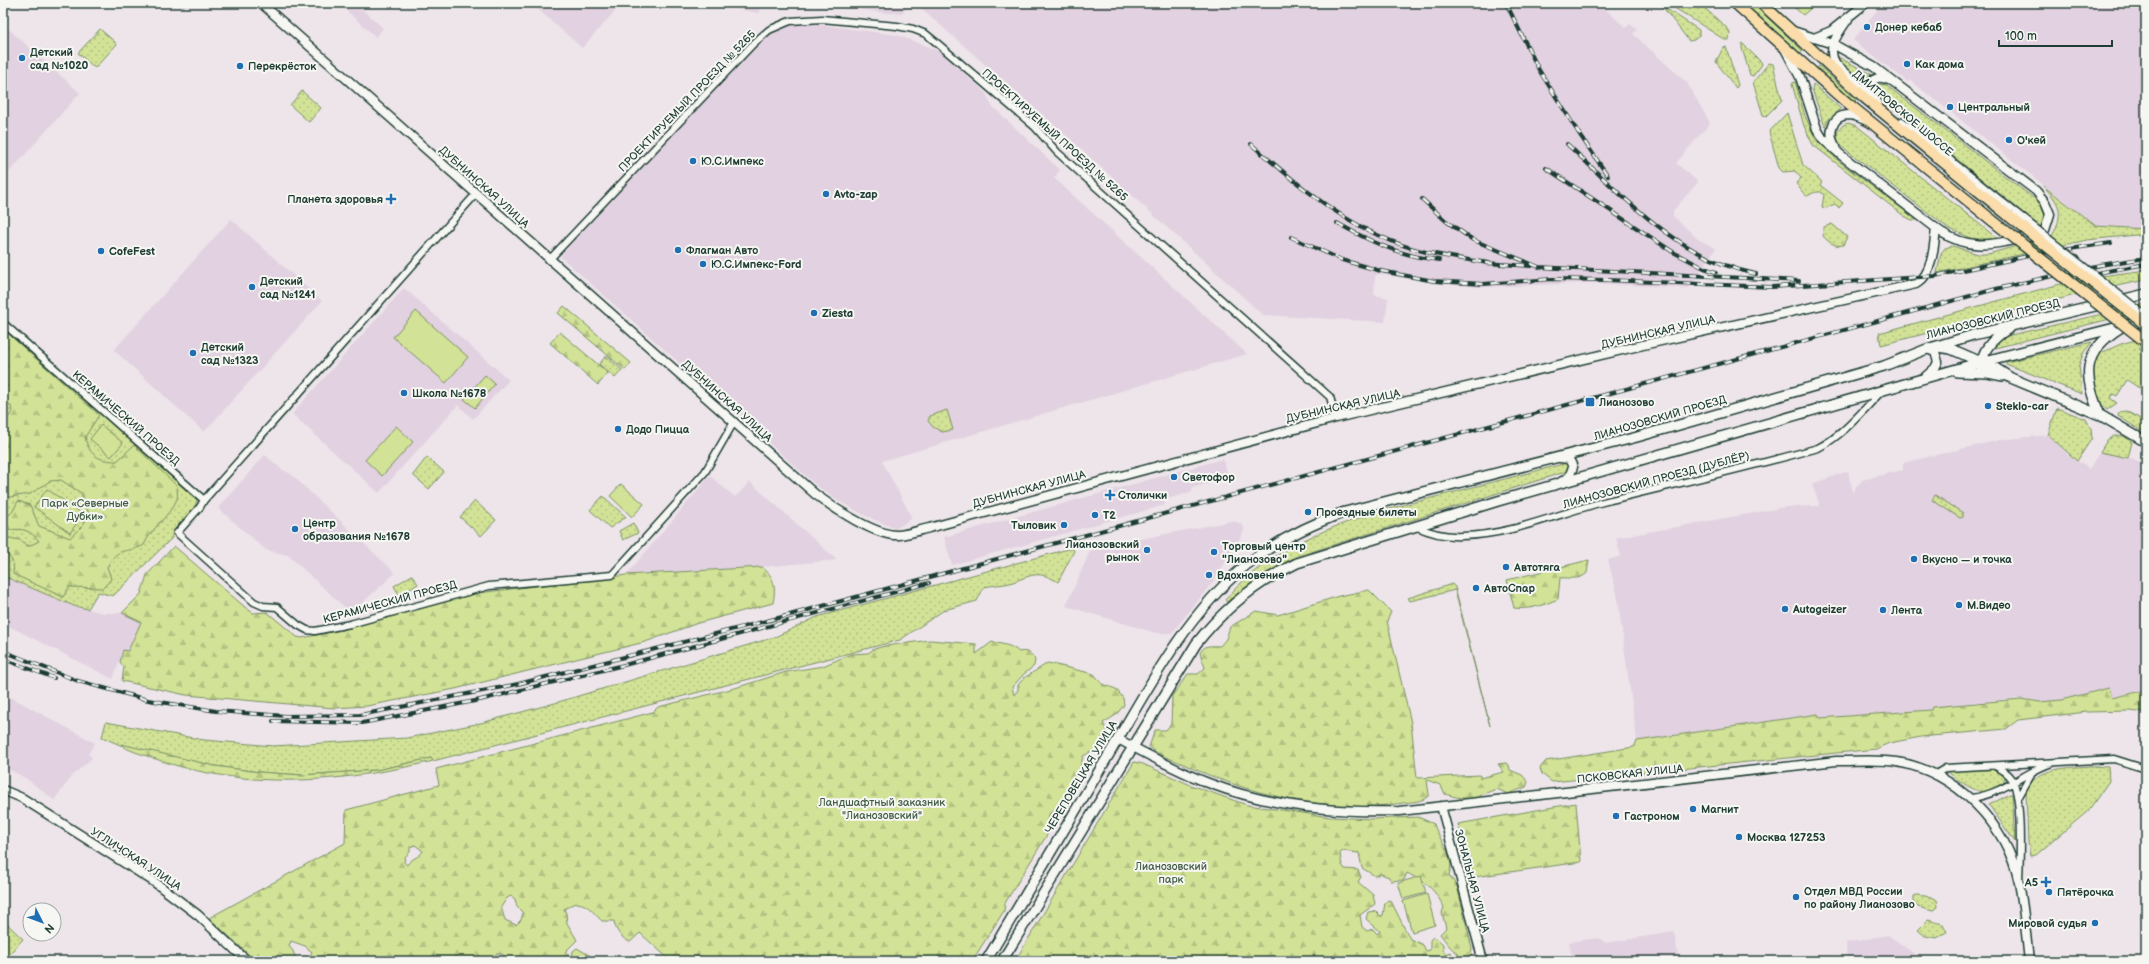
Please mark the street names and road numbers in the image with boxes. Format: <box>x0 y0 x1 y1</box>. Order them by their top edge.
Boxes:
street label: ПРОЕКТИРУЕМЫЙ ПРОЕЗД № 5265 <box>616 28 758 174</box>
street label: ПРОЕКТИРУЕМЫЙ ПРОЕЗД № 5265 <box>980 66 1130 204</box>
street label: ДМИТРОВСКОЕ ШОССЕ <box>1850 67 1956 159</box>
street label: ДУБНИНСКАЯ УЛИЦА <box>436 143 532 231</box>
street label: ЛИАНОЗОВСКИЙ ПРОЕЗД <box>1924 296 2061 342</box>
street label: ДУБНИНСКАЯ УЛИЦА <box>1600 313 1716 351</box>
street label: ДУБНИНСКАЯ УЛИЦА <box>679 357 775 445</box>
street label: КЕРАМИЧЕСКИЙ ПРОЕЗД <box>70 368 182 468</box>
street label: ДУБНИНСКАЯ УЛИЦА <box>1285 387 1401 425</box>
street label: ЛИАНОЗОВСКИЙ ПРОЕЗД <box>1591 393 1728 443</box>
street label: ЛИАНОЗОВСКИЙ ПРОЕЗД (ДУБЛЁР) <box>1560 448 1751 511</box>
street label: ДУБНИНСКАЯ УЛИЦА <box>971 468 1087 510</box>
street label: КЕРАМИЧЕСКИЙ ПРОЕЗД <box>322 578 459 626</box>
street label: ЧЕРЕПОВЕЦКАЯ УЛИЦА <box>1042 718 1120 836</box>
street label: ПСКОВСКАЯ УЛИЦА <box>1576 762 1684 786</box>
street label: УГЛИЧСКАЯ УЛИЦА <box>88 825 184 893</box>
street label: ЗОНАЛЬНАЯ УЛИЦА <box>1452 828 1492 934</box>

